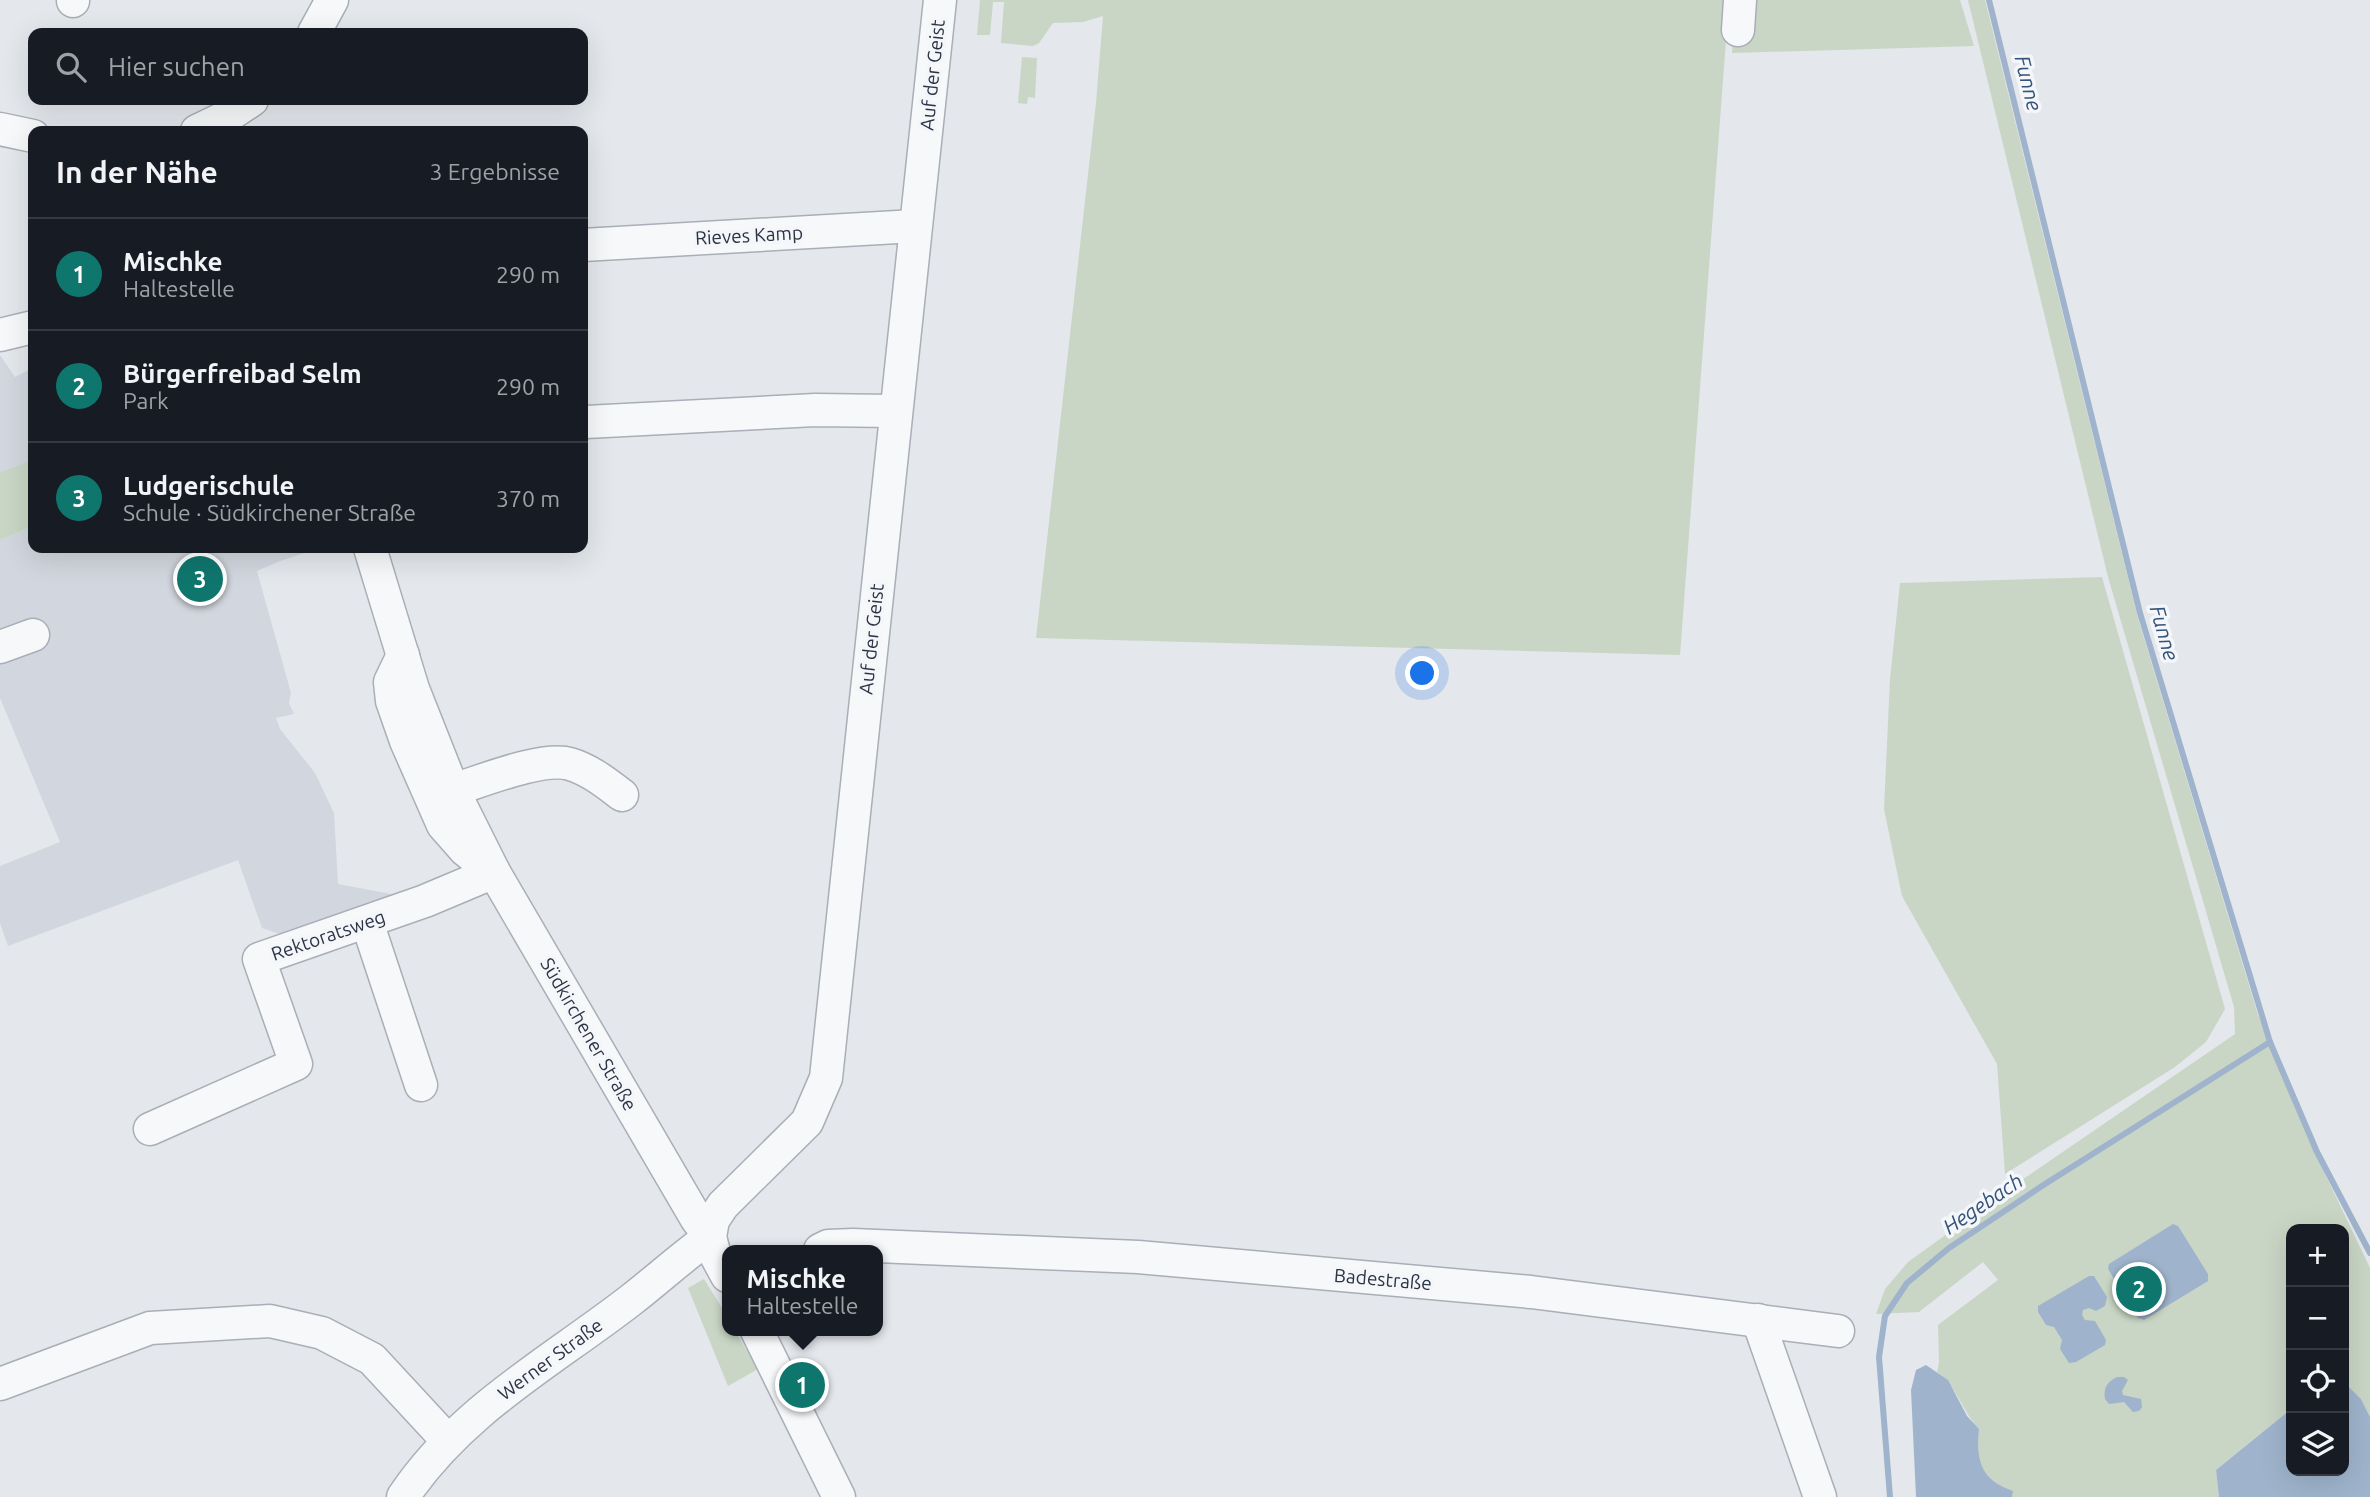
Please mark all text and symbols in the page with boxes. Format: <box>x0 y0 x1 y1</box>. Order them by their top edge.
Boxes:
street label: Auf der Geist <box>915 18 949 132</box>
search box <box>28 28 588 105</box>
icon: search <box>52 48 90 86</box>
text: Hier suchen <box>108 52 245 81</box>
water label: Funne <box>2011 53 2048 113</box>
text: In der Nähe <box>56 155 218 189</box>
text: 3 Ergebnisse <box>429 159 560 184</box>
street label: Rieves Kamp <box>694 221 804 249</box>
text: Mischke <box>123 247 222 276</box>
text: 1 <box>73 262 85 287</box>
text: 290 m <box>496 262 560 287</box>
text: Haltestelle <box>123 276 235 301</box>
text: Bürgerfreibad Selm <box>123 359 362 388</box>
text: 2 <box>73 374 85 399</box>
text: 290 m <box>496 374 560 399</box>
text: Park <box>123 388 169 413</box>
text: Ludgerischule <box>123 471 295 500</box>
text: 3 <box>73 486 85 511</box>
text: 370 m <box>496 486 560 511</box>
text: Schule · Südkirchener Straße <box>123 500 416 525</box>
pin: 3 <box>177 553 223 605</box>
street label: Auf der Geist <box>854 582 888 696</box>
water label: Funne <box>2146 602 2184 663</box>
your location <box>1405 656 1439 690</box>
street label: Rektoratsweg <box>268 905 388 965</box>
street label: Südkirchener Straße <box>536 954 642 1114</box>
water label: Hegebach <box>1938 1168 2027 1239</box>
map controls <box>2286 1224 2349 1476</box>
button: + <box>2286 1224 2349 1287</box>
popup <box>722 1245 883 1336</box>
pin: 2 <box>2116 1263 2162 1315</box>
text: Mischke <box>747 1264 846 1293</box>
street label: Badestraße <box>1333 1264 1433 1294</box>
button: − <box>2286 1287 2349 1350</box>
text: Haltestelle <box>747 1293 859 1318</box>
street label: Werner Straße <box>493 1314 607 1404</box>
button: locate <box>2286 1350 2349 1413</box>
pin: 1 <box>779 1359 825 1411</box>
button: layers <box>2286 1413 2349 1476</box>

